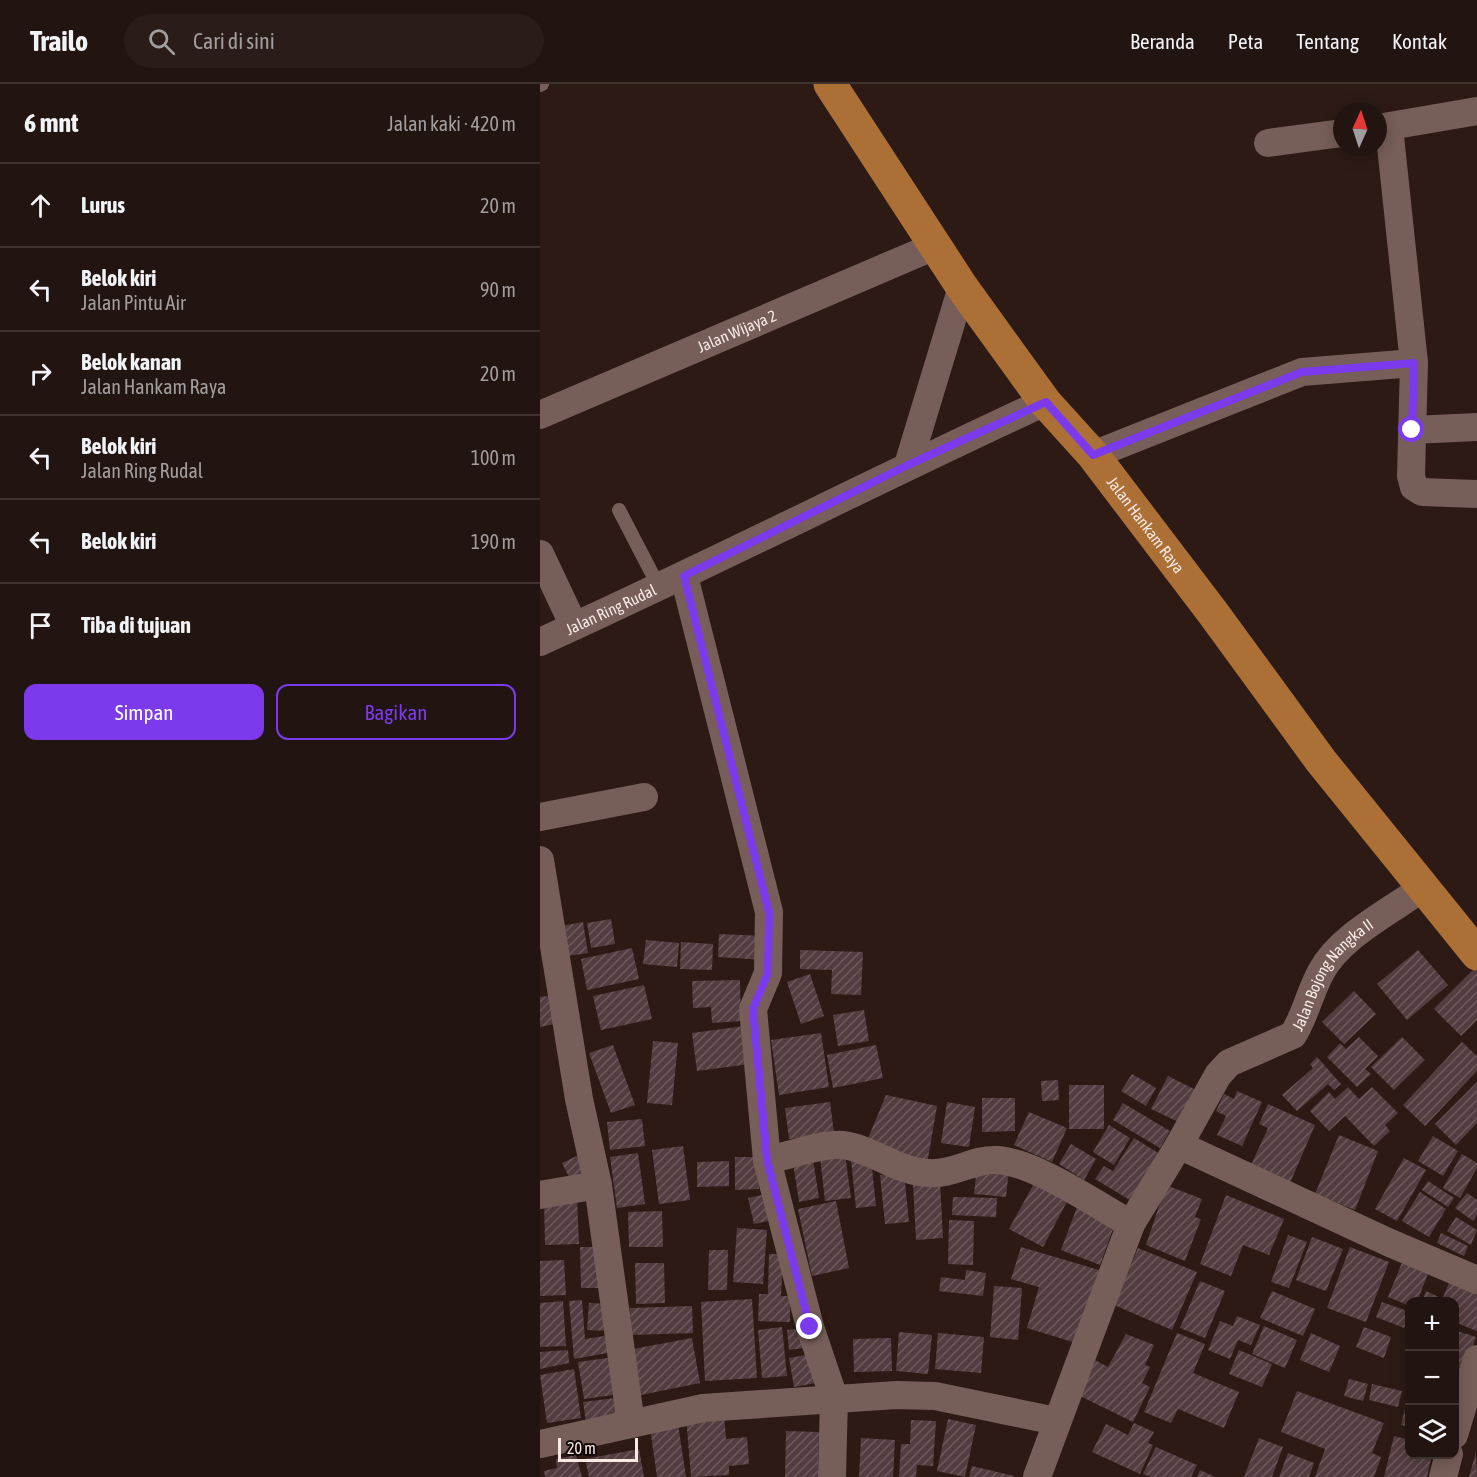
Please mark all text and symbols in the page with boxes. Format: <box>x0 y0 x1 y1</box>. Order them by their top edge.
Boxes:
search box <box>124 14 544 68</box>
text: Trailo <box>30 25 88 57</box>
icon: search <box>145 25 178 58</box>
text: Cari di sini <box>193 28 275 54</box>
text: Beranda <box>1130 29 1195 53</box>
text: Peta <box>1228 29 1263 53</box>
text: Tentang <box>1296 29 1359 53</box>
text: Kontak <box>1392 29 1447 53</box>
north arrow <box>1333 102 1387 156</box>
text: 6 mnt <box>24 108 79 138</box>
text: Jalan kaki · 420 m <box>387 112 516 135</box>
icon: ahead <box>24 189 57 222</box>
text: Lurus <box>81 192 125 218</box>
text: 20 m <box>480 194 516 217</box>
text: Belok kiri <box>81 265 156 291</box>
icon: left <box>24 273 57 306</box>
text: 90 m <box>480 278 516 301</box>
text: Jalan Pintu Air <box>81 291 186 314</box>
street label: Jalan Wijaya 2 <box>694 306 779 356</box>
text: Belok kanan <box>81 349 182 375</box>
icon: right <box>24 357 57 390</box>
text: 20 m <box>480 362 516 385</box>
text: Jalan Hankam Raya <box>81 375 226 398</box>
route start <box>1398 416 1424 442</box>
text: Belok kiri <box>81 433 156 459</box>
icon: left <box>24 441 57 474</box>
text: 100 m <box>471 446 516 469</box>
text: Jalan Ring Rudal <box>81 459 203 482</box>
street label: Jalan Hankam Raya <box>1104 473 1188 576</box>
icon: left <box>24 525 57 558</box>
text: Belok kiri <box>81 528 156 554</box>
text: 190 m <box>471 530 516 553</box>
street label: Jalan Ring Rudal <box>563 580 660 638</box>
icon: arrive <box>24 609 57 642</box>
text: Tiba di tujuan <box>81 612 191 638</box>
button: Simpan <box>24 684 264 740</box>
button: Bagikan <box>276 684 516 740</box>
street label: Jalan Bojong Nangka II <box>1288 915 1376 1034</box>
map controls <box>1405 1297 1459 1459</box>
button: + <box>1405 1297 1459 1351</box>
route end <box>796 1313 822 1339</box>
button: − <box>1405 1351 1459 1405</box>
button: layers <box>1405 1405 1459 1459</box>
scale bar <box>558 1435 638 1462</box>
text: 20 m <box>567 1439 596 1457</box>

